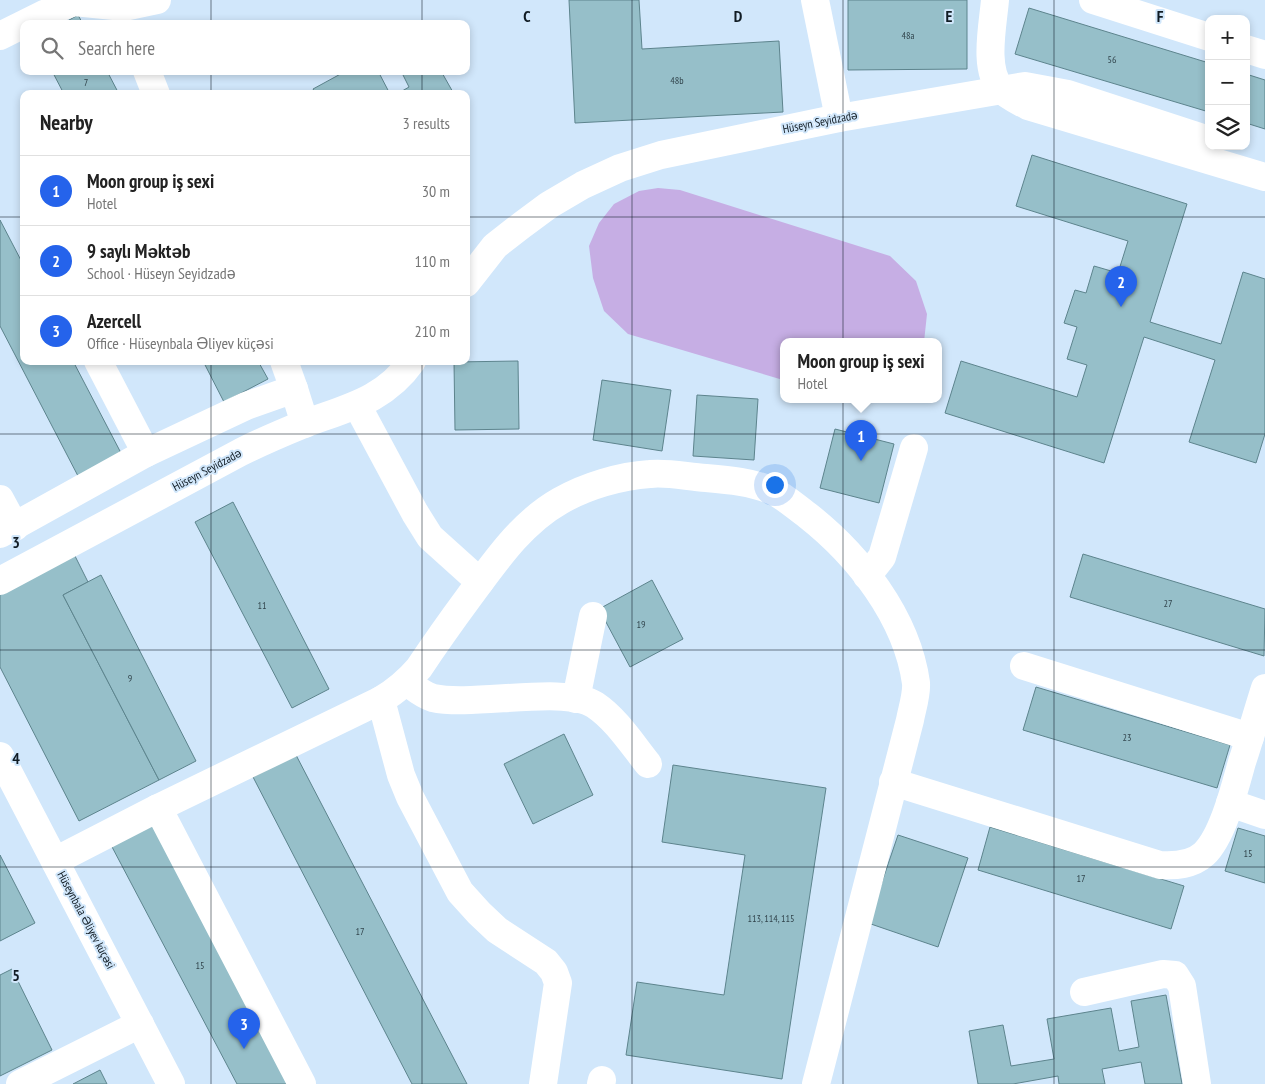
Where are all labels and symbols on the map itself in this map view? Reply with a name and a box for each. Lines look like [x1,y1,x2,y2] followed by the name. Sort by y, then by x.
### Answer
[523,6,531,26] text: C
[734,6,743,26] text: D
[946,6,953,26] text: E
[1157,6,1164,26] text: F
[902,29,915,42] house number: 48a
[1108,53,1117,66] house number: 56
[670,74,684,87] house number: 48b
[84,76,88,89] house number: 7
[781,107,859,136] street label: Hüseyn Seyidzadə
[1105,266,1137,307] pin: 2
[845,420,877,461] pin: 1
[170,445,244,494] street label: Hüseyn Seyidzadə
[762,472,788,498] your location
[12,532,20,552] text: 3
[1164,597,1173,610] house number: 27
[258,599,267,612] house number: 11
[637,618,646,631] house number: 19
[128,672,132,685] house number: 9
[1123,731,1132,744] house number: 23
[12,748,20,768] text: 4
[1244,847,1253,860] house number: 15
[54,868,119,971] street label: Hüseynbala Əliyev küçəsi
[1077,872,1086,885] house number: 17
[747,912,795,925] house number: 113, 114, 115
[356,925,365,938] house number: 17
[196,959,205,972] house number: 15
[12,965,20,985] text: 5
[228,1008,260,1049] pin: 3

